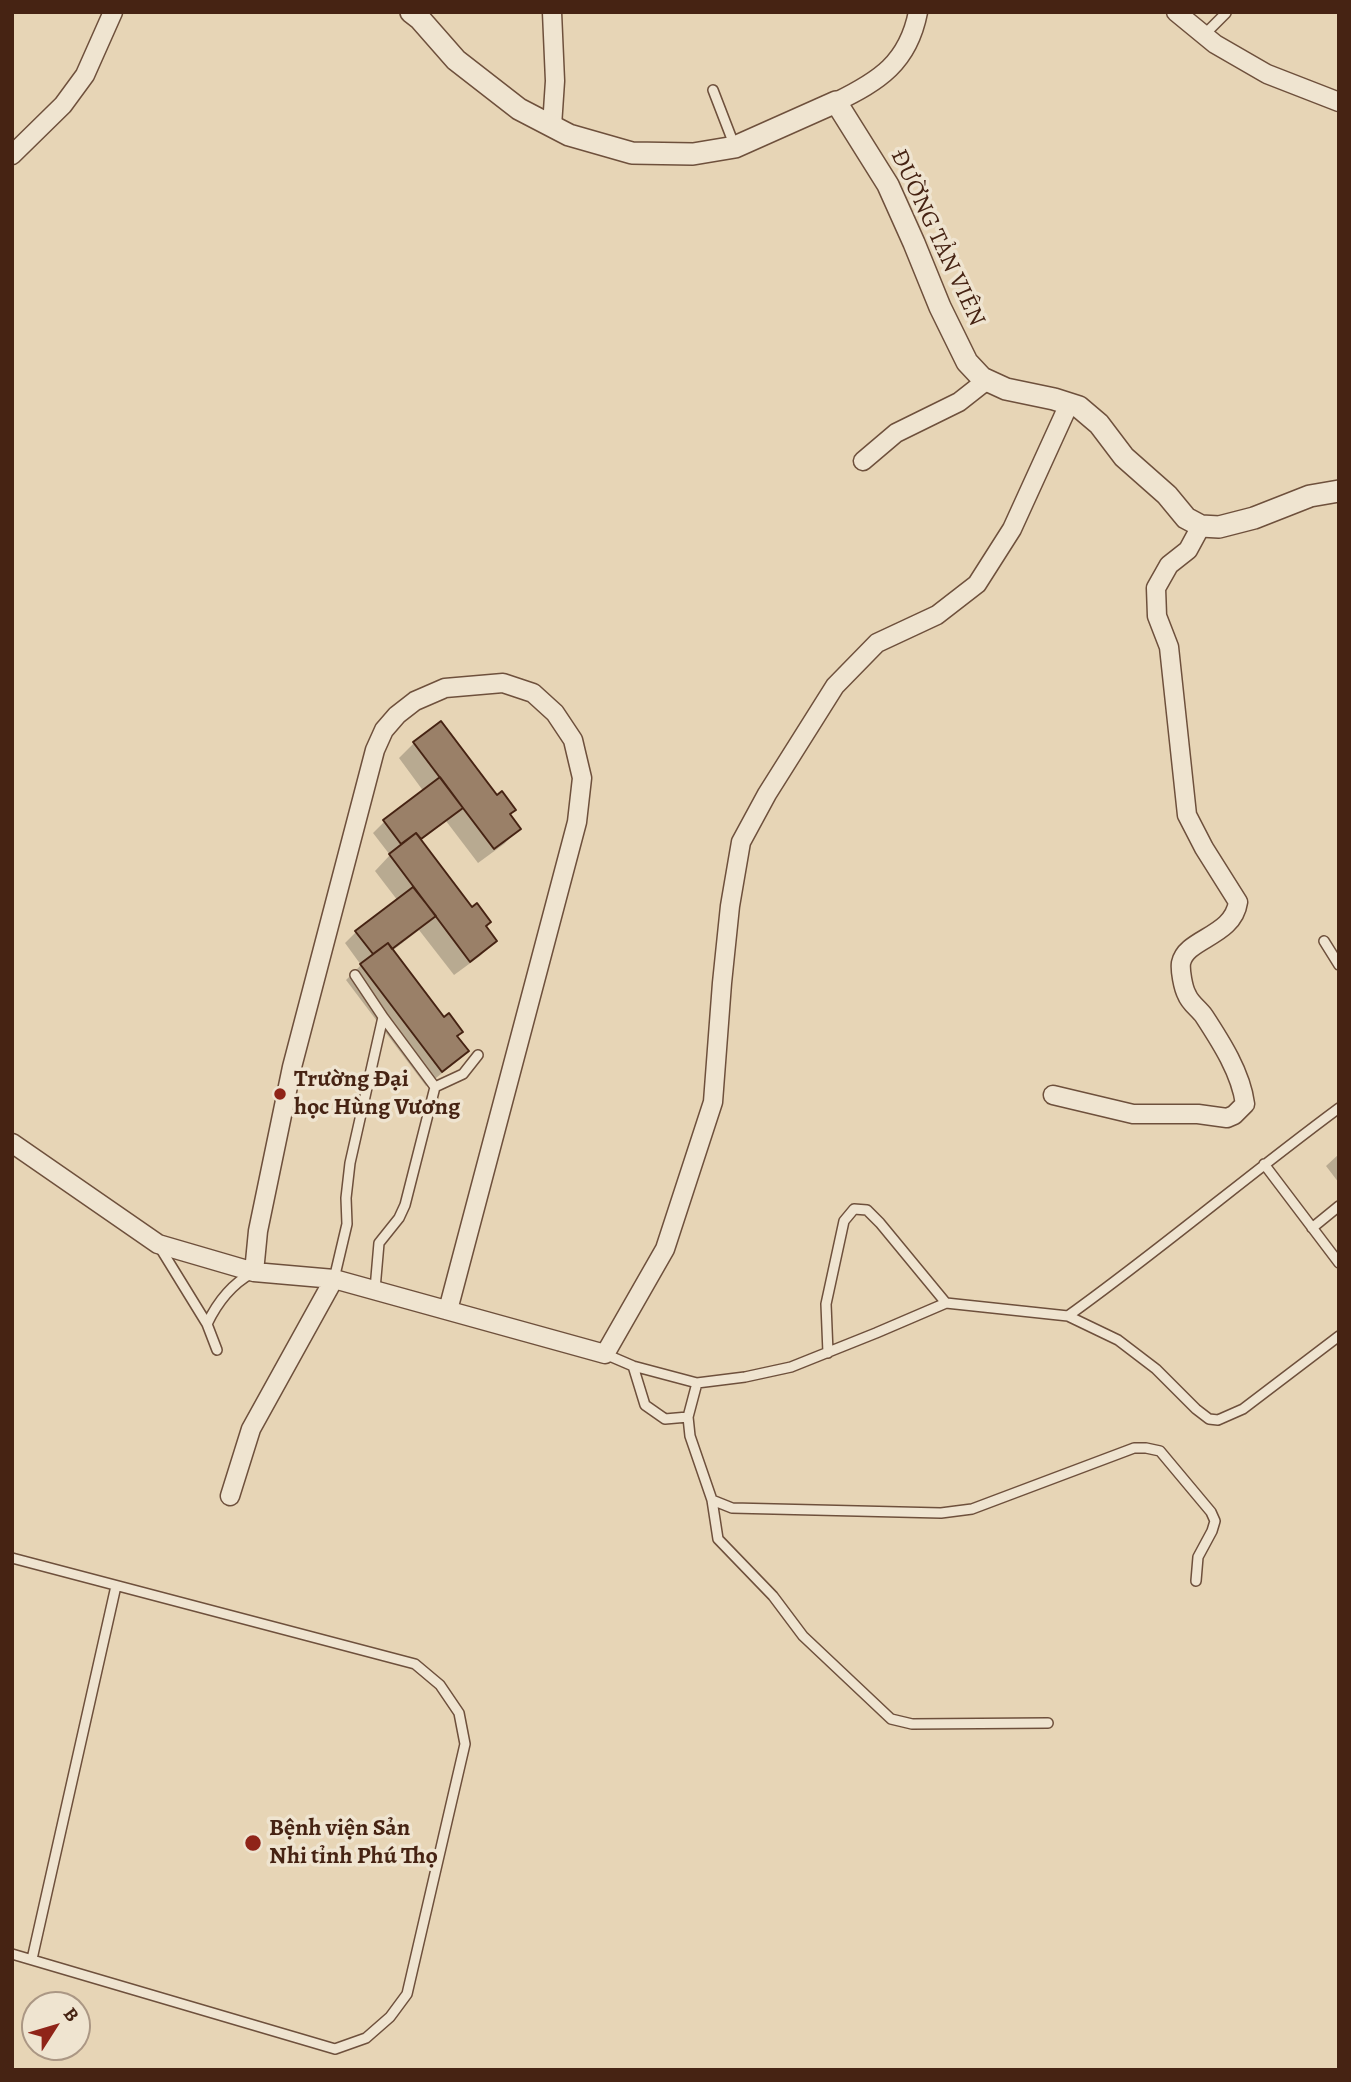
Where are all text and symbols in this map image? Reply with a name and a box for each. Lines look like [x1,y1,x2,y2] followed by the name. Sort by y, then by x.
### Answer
[883,145,991,331] street label: ĐƯỜNG TẢN VIÊN
[294,1066,460,1122] place label: Trường Đại học Hùng Vương
[272,1086,288,1102] marker: Trường Đại học Hùng Vương
[269,1815,438,1871] place label: Bệnh viện Sản Nhi tỉnh Phú Thọ
[243,1833,263,1853] marker: Bệnh viện Sản Nhi tỉnh Phú Thọ
[21,1991,91,2061] north arrow
[57,2002,85,2027] text: B

